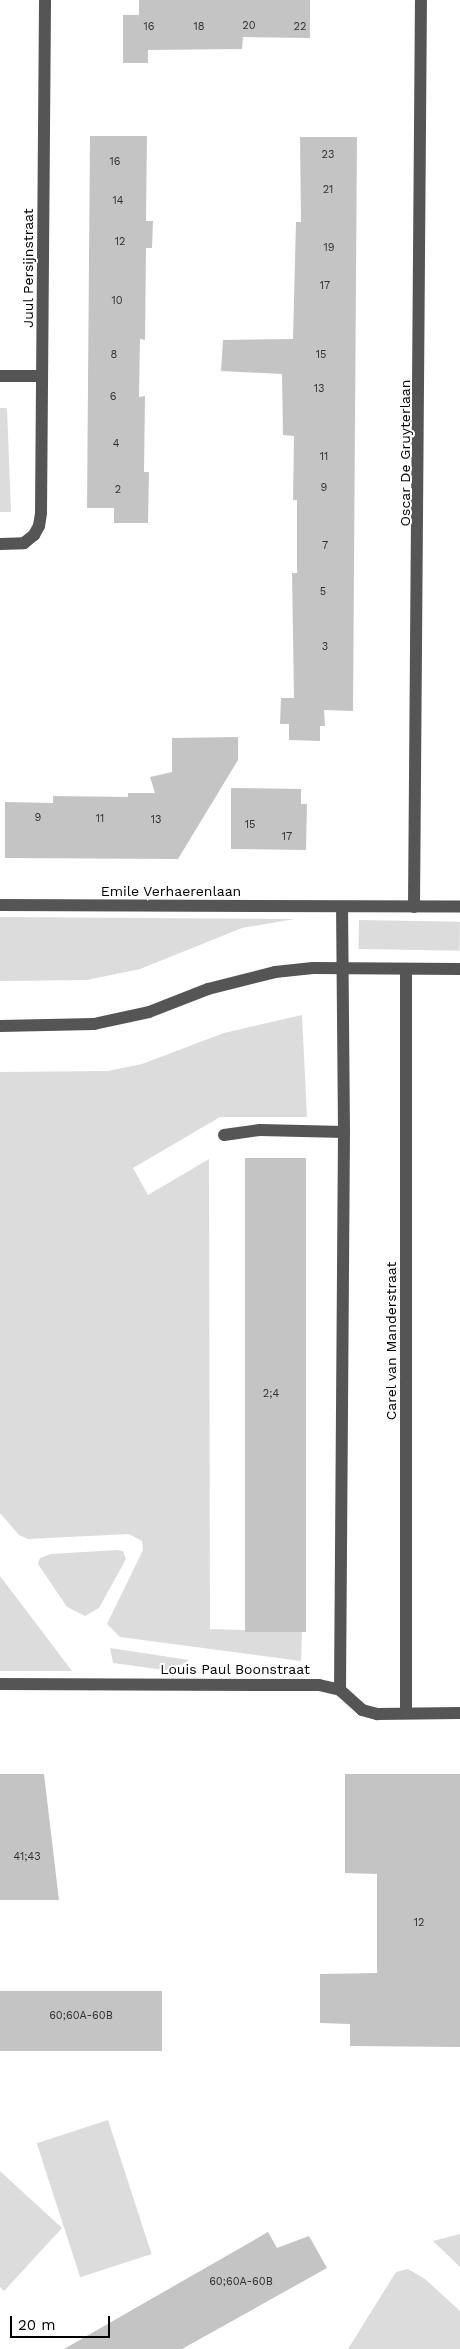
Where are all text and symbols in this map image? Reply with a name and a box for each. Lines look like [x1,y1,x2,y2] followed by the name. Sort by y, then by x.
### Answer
[242,19,256,33] house number: 20
[144,20,154,34] house number: 16
[193,20,205,34] house number: 18
[294,20,306,34] house number: 22
[322,148,334,162] house number: 23
[110,155,120,169] house number: 16
[323,183,333,197] house number: 21
[112,194,124,208] house number: 14
[20,208,36,328] street label: Juul Persijnstraat
[115,235,125,249] house number: 12
[323,241,335,255] house number: 19
[320,279,330,293] house number: 17
[111,294,123,308] house number: 10
[111,348,117,362] house number: 8
[316,348,326,362] house number: 15
[397,379,413,527] street label: Oscar De Gruyterlaan
[314,382,324,396] house number: 13
[110,390,116,404] house number: 6
[113,437,119,451] house number: 4
[320,450,328,464] house number: 11
[321,481,327,495] house number: 9
[115,483,121,497] house number: 2
[322,539,328,553] house number: 7
[320,585,326,599] house number: 5
[322,640,328,654] house number: 3
[35,811,41,825] house number: 9
[96,812,104,826] house number: 11
[151,813,161,827] house number: 13
[245,818,255,832] house number: 15
[282,830,292,844] house number: 17
[100,883,242,899] street label: Emile Verhaerenlaan
[383,1261,399,1421] street label: Carel van Manderstraat
[263,1387,279,1401] house number: 2;4
[160,1661,310,1677] street label: Louis Paul Boonstraat
[13,1850,41,1864] house number: 41;43
[414,1916,424,1930] house number: 12
[49,2009,113,2023] house number: 60;60A-60B
[209,2275,273,2289] house number: 60;60A-60B
[12,2306,112,2338] scale bar
[18,2316,56,2334] text: 20 m

